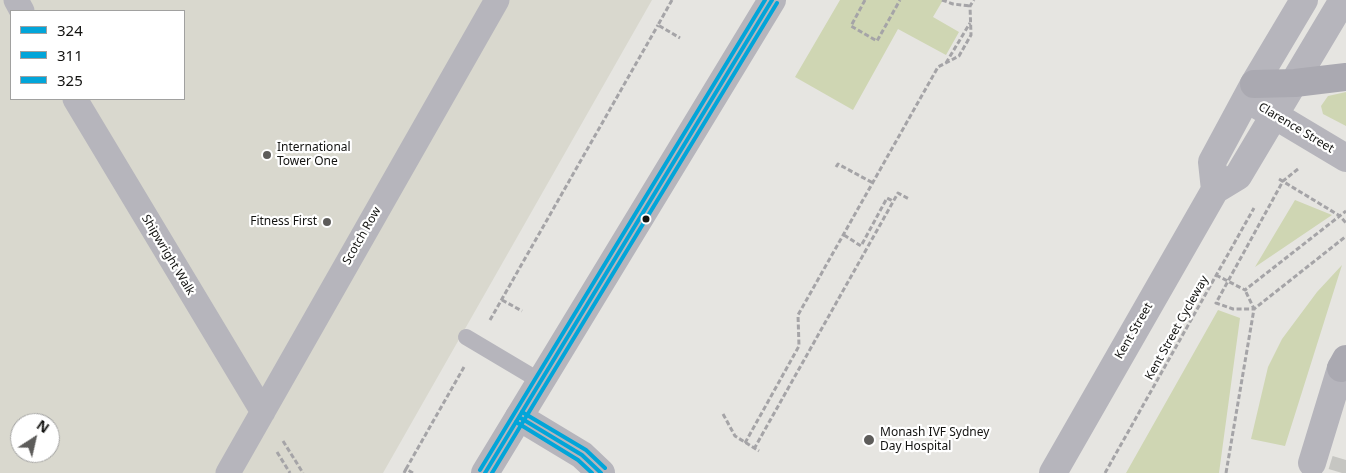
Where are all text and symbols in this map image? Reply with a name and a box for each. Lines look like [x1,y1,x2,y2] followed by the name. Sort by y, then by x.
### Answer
[10,10,185,100] legend
[57,20,83,40] text: 324
[57,45,83,65] text: 311
[57,70,83,90] text: 325
[1256,100,1336,156] street label: Clarence Street
[277,141,351,169] place label: International Tower One
[261,149,273,161] marker: International Tower One
[340,205,384,267] street label: Scotch Row
[138,212,198,298] street label: Shipwright Walk
[641,214,651,224] unlabelled marker
[250,215,317,229] place label: Fitness First
[321,216,333,228] marker: Fitness First
[1142,273,1212,383] street label: Kent Street Cycleway
[1112,300,1156,362] street label: Kent Street
[10,413,60,463] north arrow
[33,415,53,437] text: N
[880,426,989,454] place label: Monash IVF Sydney Day Hospital
[862,433,876,447] marker: Monash IVF Sydney Day Hospital

